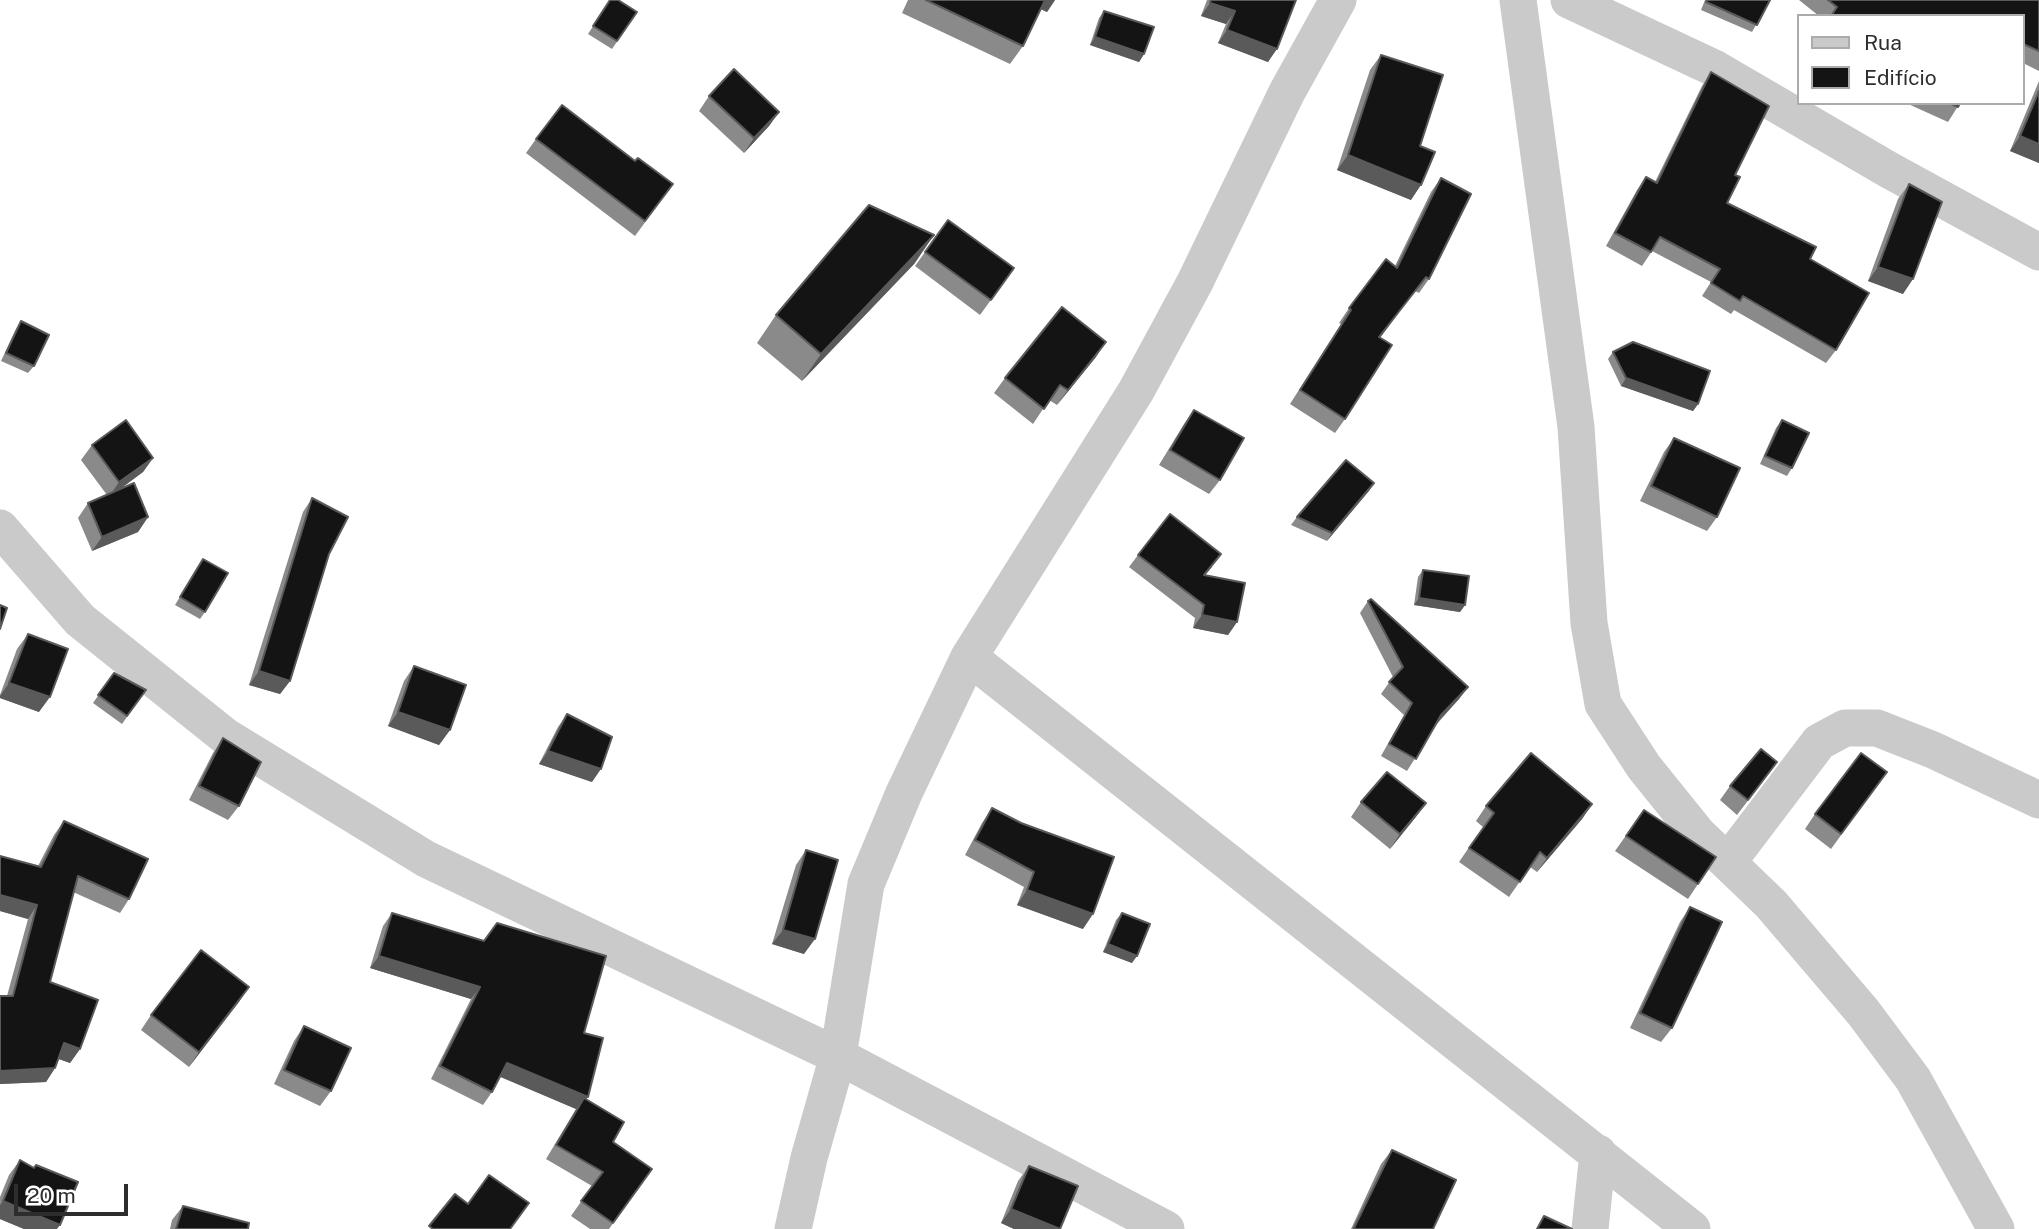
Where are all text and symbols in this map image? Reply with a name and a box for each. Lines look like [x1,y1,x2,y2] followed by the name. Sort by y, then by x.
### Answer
[1798,14,2025,105] legend
[1864,30,1902,55] text: Rua
[1864,65,1937,90] text: Edifício
[18,1170,131,1214] scale bar
[27,1183,76,1208] text: 20 m

